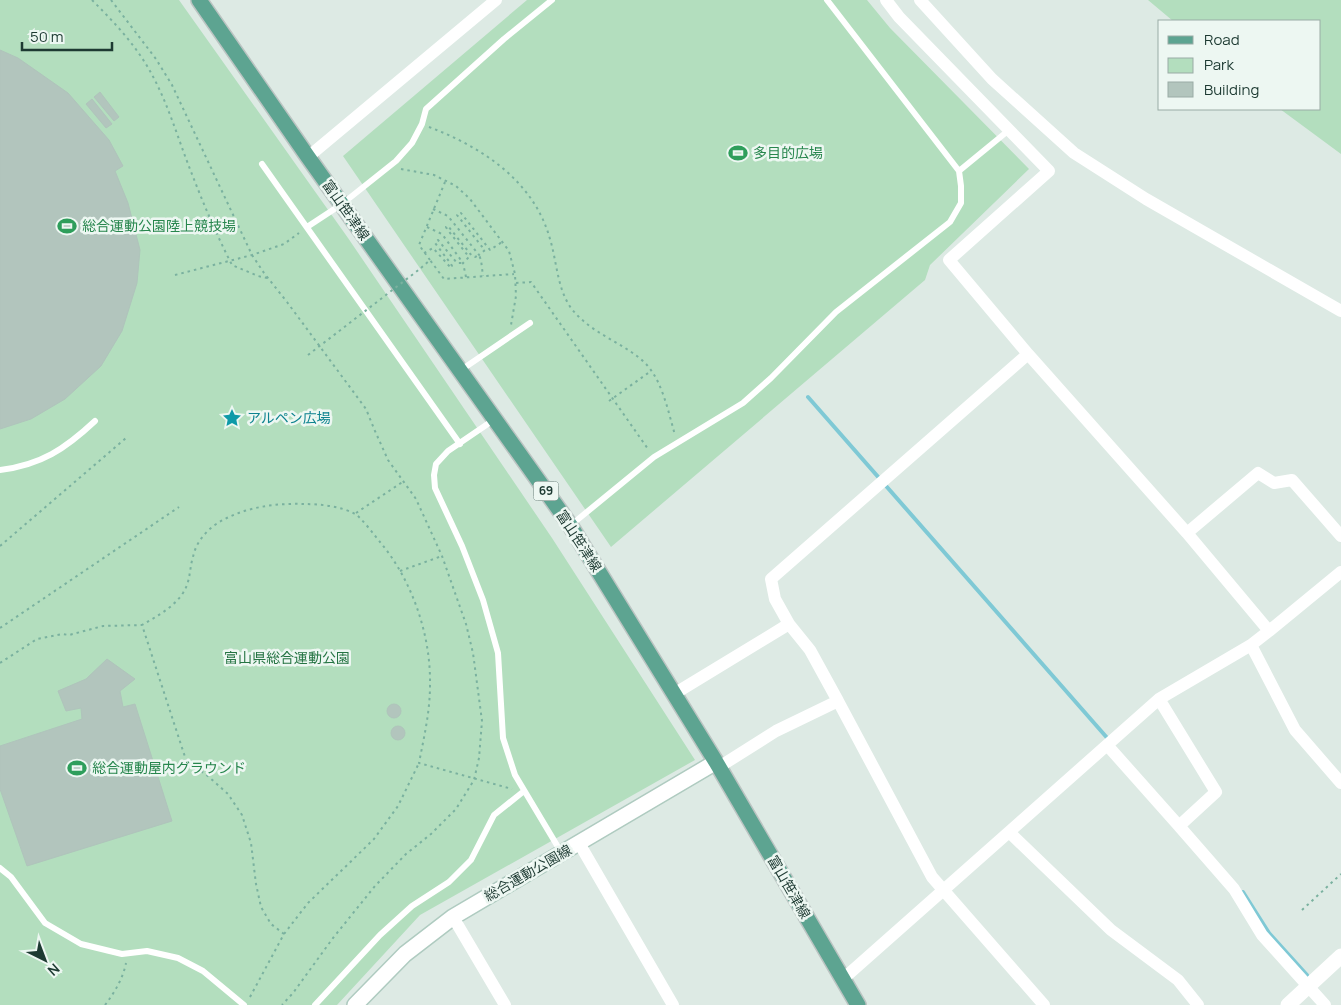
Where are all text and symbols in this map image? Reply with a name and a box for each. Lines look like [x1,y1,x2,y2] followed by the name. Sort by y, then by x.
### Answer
[22,20,112,52] scale bar
[1158,20,1321,110] legend
[30,26,64,47] text: 50 m
[1204,29,1240,50] text: Road
[1204,54,1234,75] text: Park
[1204,79,1259,100] text: Building
[727,142,749,164] sports icon: 多目的広場
[753,143,823,162] place label: 多目的広場
[319,176,374,244] street label: 富山笹津線
[56,215,78,237] sports icon: 総合運動公園陸上競技場
[82,216,236,235] place label: 総合運動公園陸上競技場
[221,407,243,429] place icon: アルペン広場
[247,408,331,427] place label: アルペン広場
[534,482,558,501] road number: 69
[552,506,606,575] street label: 富山笹津線
[224,648,350,667] park label: 富山県総合運動公園
[66,757,88,779] sports icon: 総合運動屋内グラウンド
[92,758,246,777] place label: 総合運動屋内グラウンド
[481,840,575,905] street label: 総合運動公園線
[764,852,815,922] street label: 富山笹津線
[20,935,70,985] north arrow
[44,960,64,980] text: N

